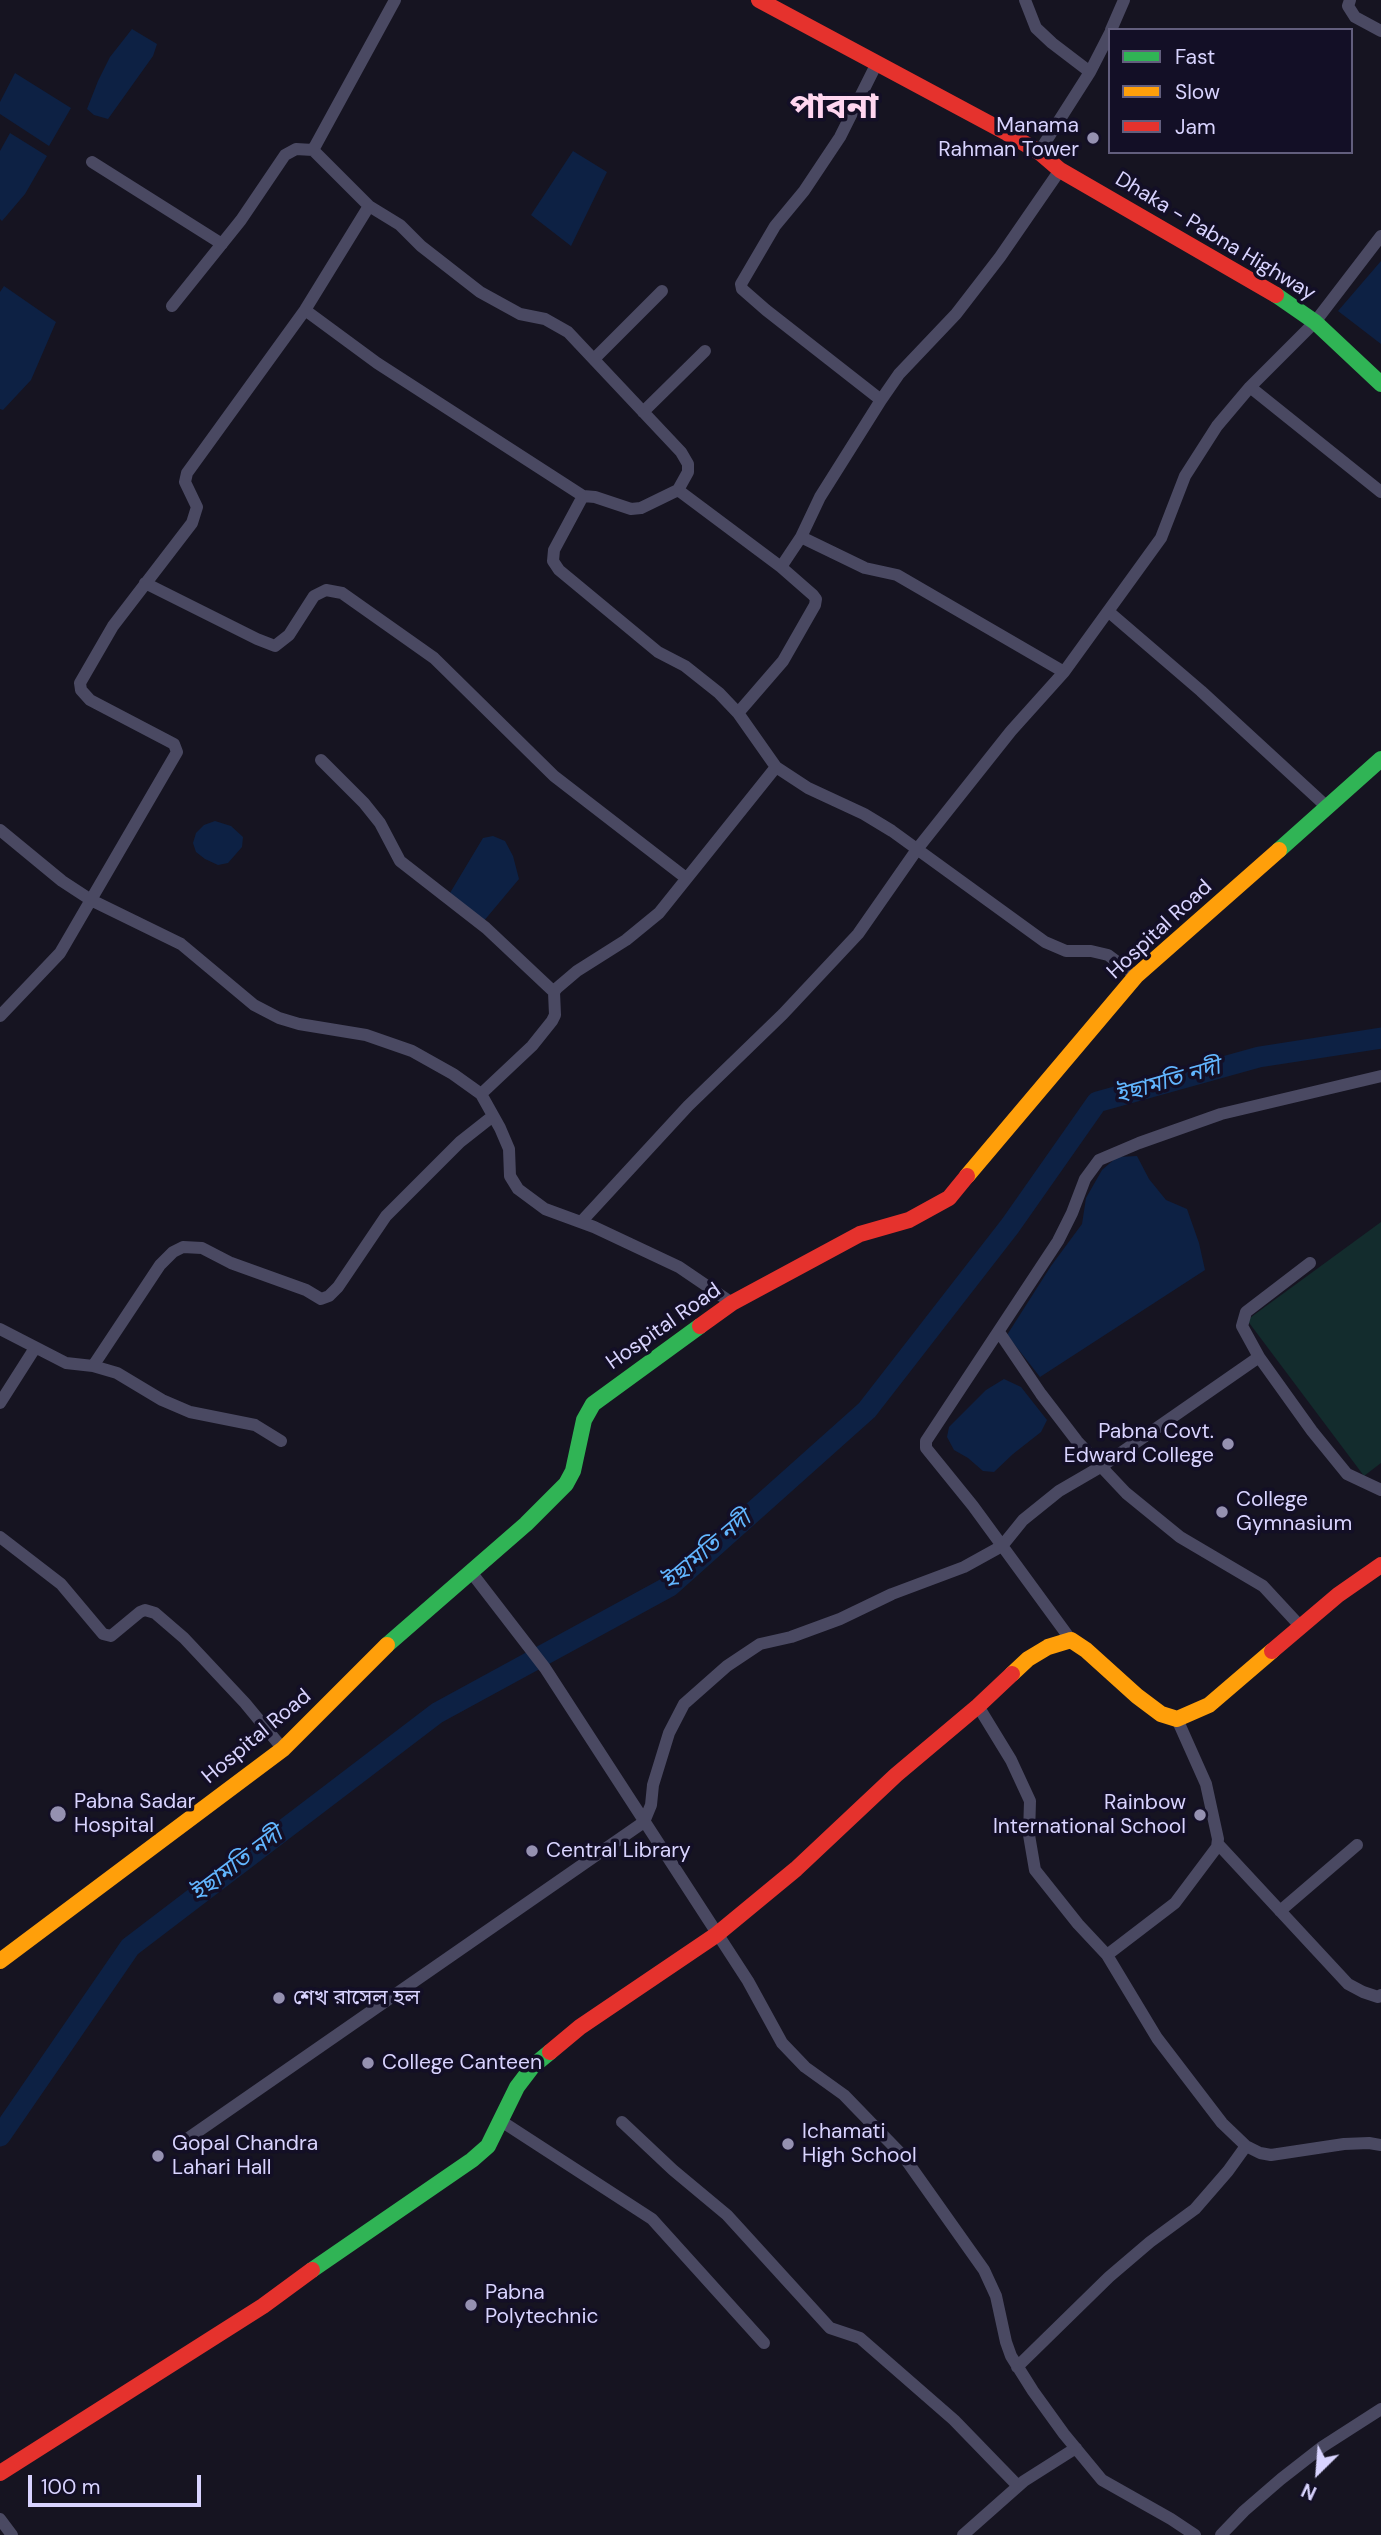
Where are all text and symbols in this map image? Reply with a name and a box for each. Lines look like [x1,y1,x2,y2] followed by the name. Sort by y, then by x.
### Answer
[1108,28,1353,154] legend
[1175,43,1215,71] text: Fast
[1175,78,1220,106] text: Slow
[790,88,878,130] district label: পাবনা
[938,113,1079,163] place label: Manama Rahman Tower
[1175,113,1216,141] text: Jam
[1085,130,1101,146] marker: Manama Rahman Tower
[1110,167,1320,307] street label: Dhaka - Pabna Highway
[1102,875,1218,985] street label: Hospital Road
[1112,1054,1224,1110] water label: ইছামতি নদী
[602,1278,726,1376] street label: Hospital Road
[1064,1419,1214,1469] place label: Pabna Covt. Edward College
[1220,1436,1236,1452] marker: Pabna Covt. Edward College
[1236,1487,1352,1537] place label: College Gymnasium
[1214,1504,1230,1520] marker: College Gymnasium
[657,1506,757,1596] water label: ইছামতি নদী
[197,1684,317,1790] street label: Hospital Road
[74,1789,195,1839] place label: Pabna Sadar Hospital
[993,1790,1186,1840] place label: Rainbow International School
[48,1804,68,1824] marker: Pabna Sadar Hospital
[1192,1807,1208,1823] marker: Rainbow International School
[186,1821,288,1909] water label: ইছামতি নদী
[546,1838,691,1864] place label: Central Library
[524,1843,540,1859] marker: Central Library
[293,1985,420,2011] place label: শেখ রাসেল হল
[271,1990,287,2006] marker: শেখ রাসেল হল
[382,2050,542,2076] place label: College Canteen
[360,2055,376,2071] marker: College Canteen
[802,2119,917,2169] place label: Ichamati High School
[172,2131,318,2181] place label: Gopal Chandra Lahari Hall
[780,2136,796,2152] marker: Ichamati High School
[150,2148,166,2164] marker: Gopal Chandra Lahari Hall
[485,2280,598,2330] place label: Pabna Polytechnic
[463,2297,479,2313] marker: Pabna Polytechnic
[1283,2437,1353,2507] north arrow
[32,2462,205,2506] scale bar
[41,2473,101,2501] text: 100 m
[1297,2477,1320,2506] text: N

